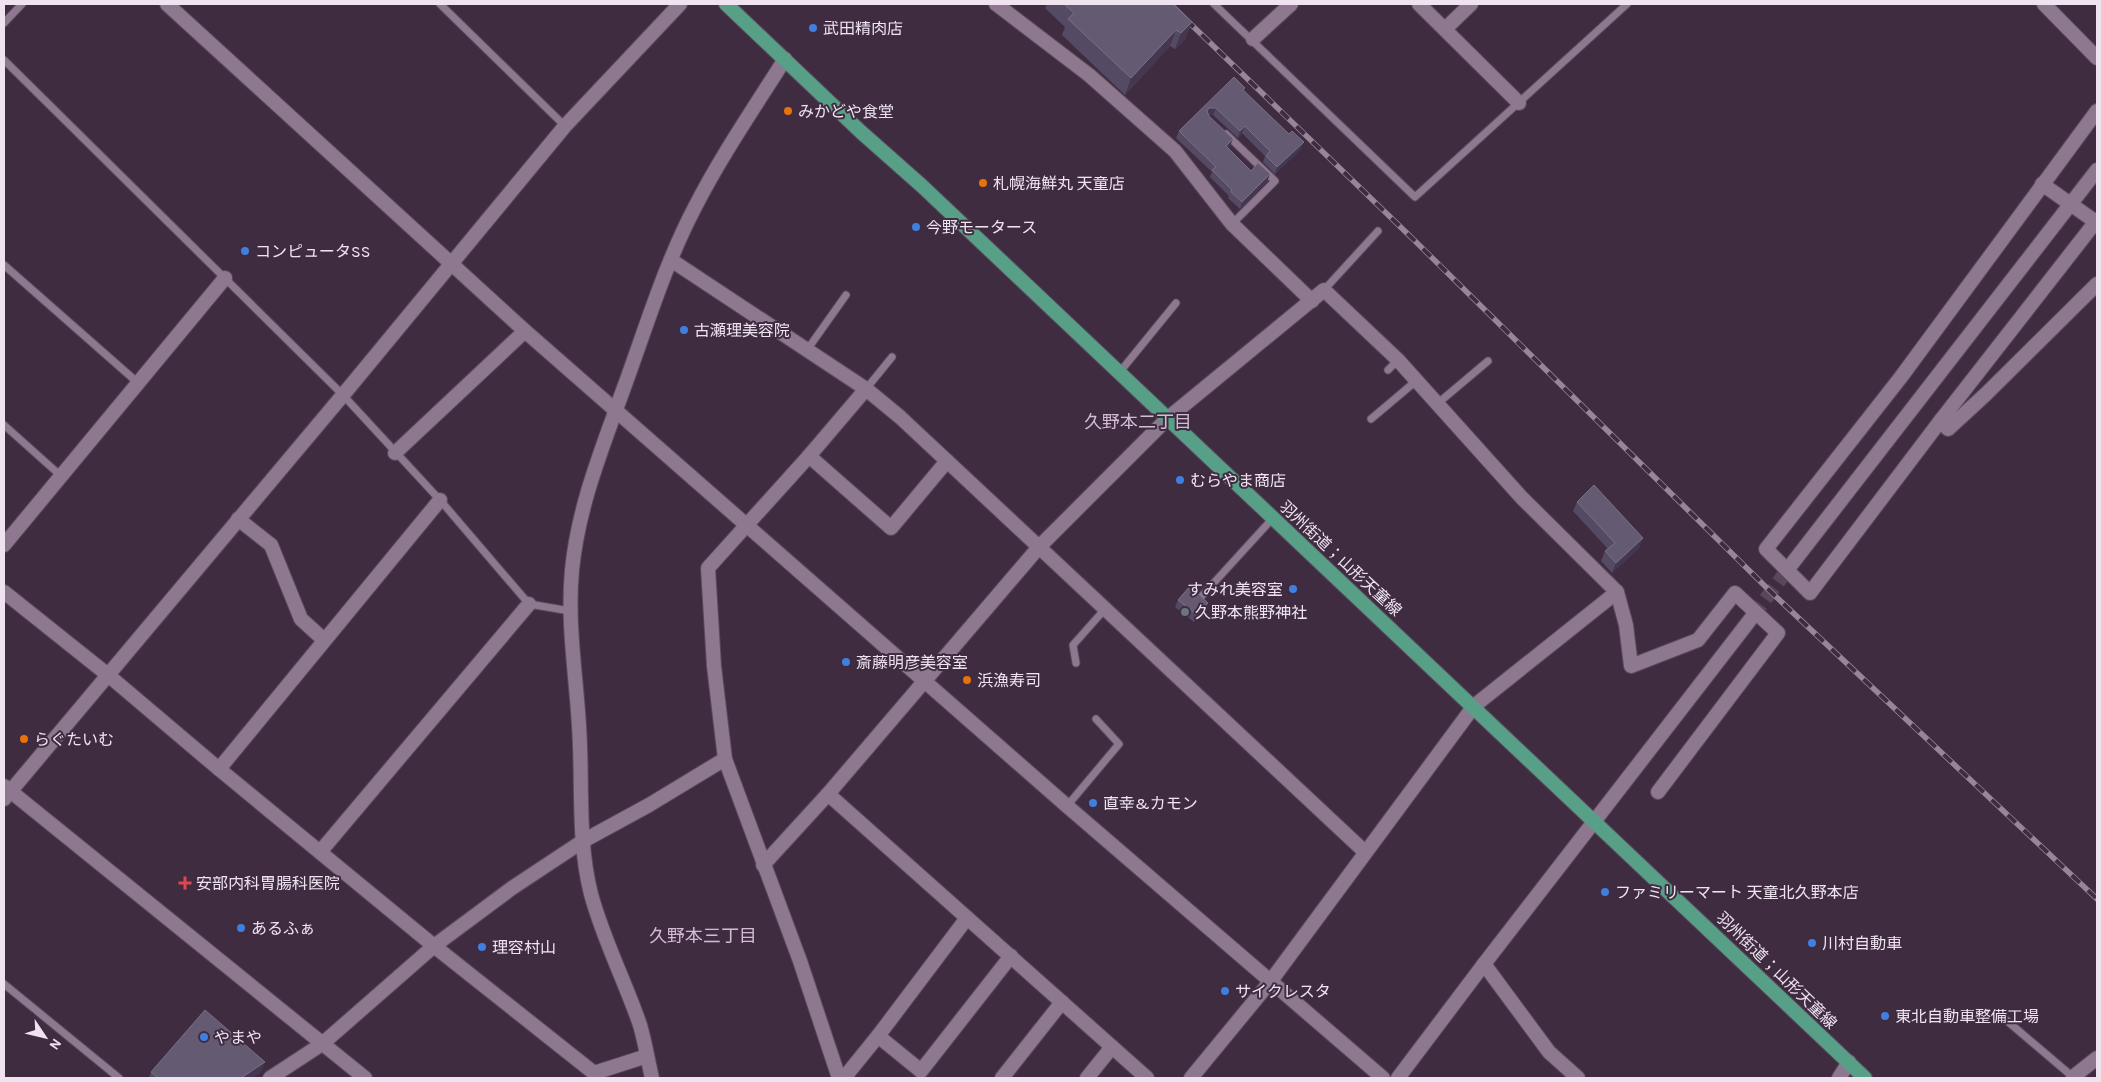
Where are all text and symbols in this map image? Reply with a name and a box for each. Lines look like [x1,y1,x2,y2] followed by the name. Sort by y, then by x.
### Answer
[823,19,903,38] place label: 武田精肉店
[807,22,819,34] marker: 武田精肉店
[798,102,894,121] place label: みかどや食堂
[782,105,794,117] marker: みかどや食堂
[993,174,1125,193] place label: 札幌海鮮丸 天童店
[977,177,989,189] marker: 札幌海鮮丸 天童店
[926,218,1037,237] place label: 今野モータース
[910,221,922,233] marker: 今野モータース
[255,242,370,261] place label: コンピュータSS
[239,245,251,257] marker: コンピュータSS
[694,321,790,340] place label: 古瀬理美容院
[678,324,690,336] marker: 古瀬理美容院
[1084,411,1192,433] district label: 久野本二丁目
[1190,471,1286,490] place label: むらやま商店
[1174,474,1186,486] marker: むらやま商店
[1276,497,1406,620] street label: 羽州街道；山形天童線
[1187,580,1283,599] place label: すみれ美容室
[1287,583,1299,595] marker: すみれ美容室
[1195,603,1307,622] place label: 久野本熊野神社
[1179,606,1191,618] marker: 久野本熊野神社
[856,653,968,672] place label: 斎藤明彦美容室
[840,656,852,668] marker: 斎藤明彦美容室
[977,671,1041,690] place label: 浜漁寿司
[961,674,973,686] marker: 浜漁寿司
[34,730,114,749] place label: らぐたいむ
[18,733,30,745] marker: らぐたいむ
[1103,794,1198,813] place label: 直幸&カモン
[1087,797,1099,809] marker: 直幸&カモン
[196,874,340,893] place label: 安部内科胃腸科医院
[178,876,192,890] marker: 安部内科胃腸科医院
[1615,883,1859,902] place label: ファミリーマート 天童北久野本店
[1599,886,1611,898] marker: ファミリーマート 天童北久野本店
[1713,908,1841,1033] street label: 羽州街道；山形天童線
[251,919,315,938] place label: あるふぁ
[235,922,247,934] marker: あるふぁ
[649,925,757,947] district label: 久野本三丁目
[1822,934,1902,953] place label: 川村自動車
[1806,937,1818,949] marker: 川村自動車
[492,938,556,957] place label: 理容村山
[476,941,488,953] marker: 理容村山
[1235,982,1331,1001] place label: サイクレスタ
[1219,985,1231,997] marker: サイクレスタ
[1895,1007,2039,1026] place label: 東北自動車整備工場
[1879,1010,1891,1022] marker: 東北自動車整備工場
[20,1012,70,1062] north arrow
[214,1028,262,1047] place label: やまや
[198,1031,210,1043] marker: やまや
[45,1035,65,1053] text: N

